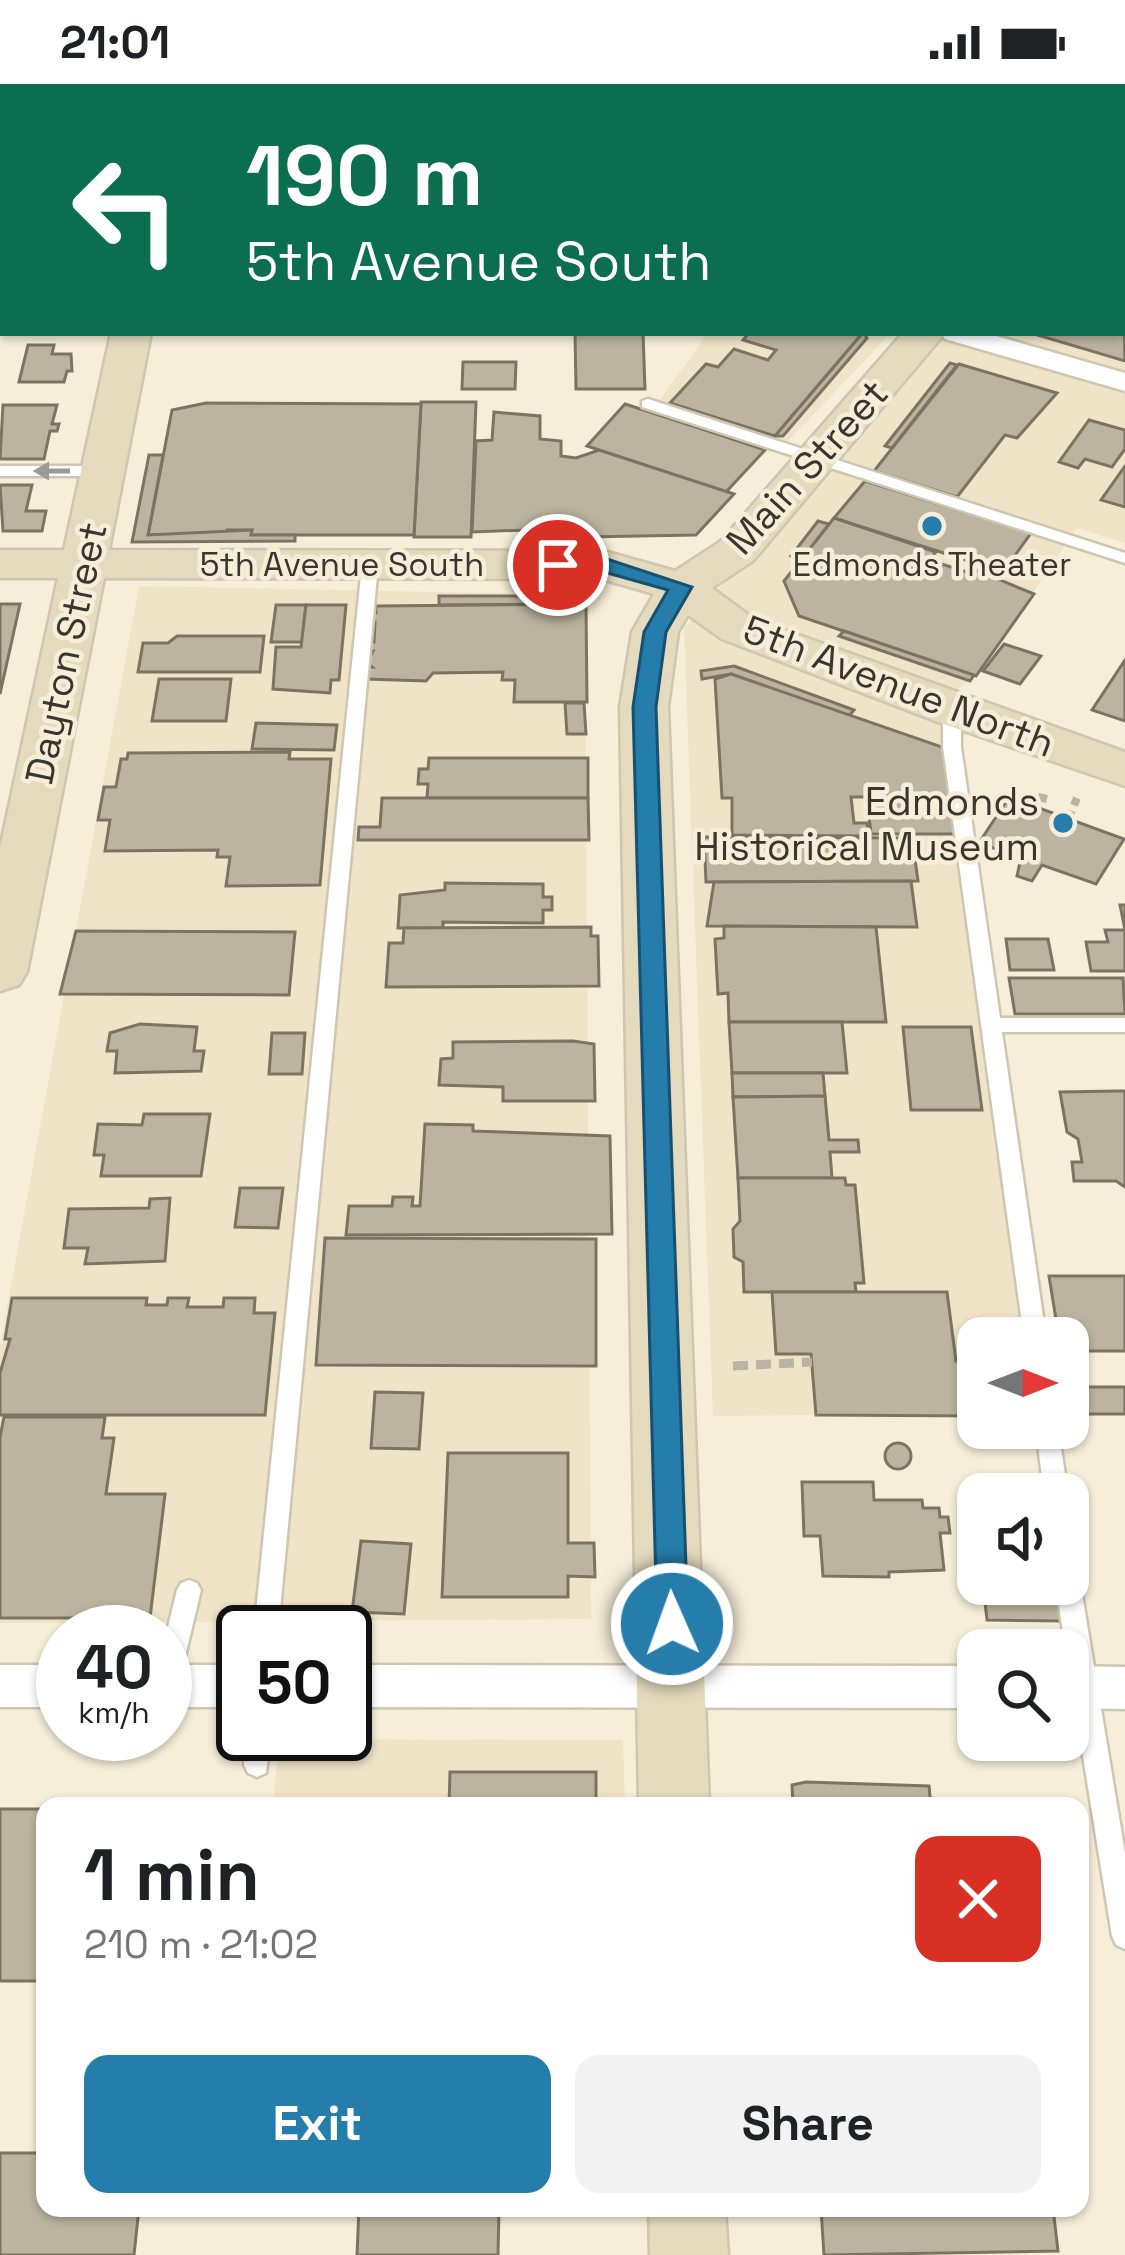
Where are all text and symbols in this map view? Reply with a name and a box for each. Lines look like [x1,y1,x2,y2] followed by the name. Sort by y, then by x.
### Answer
[60,14,170,71] text: 21:01
[246,122,483,230] text: 190 m
[48,132,204,288] icon: left
[246,227,711,296] text: 5th Avenue South
[716,369,898,565] street label: Main Street
[32,461,70,481] one-way arrow
[919,513,945,539] marker: Edmonds Theater
[507,514,609,616] pin
[14,518,118,788] street label: Dayton Street
[525,532,591,598] icon: arrive
[200,544,484,586] street label: 5th Avenue South
[793,544,1071,586] place label: Edmonds Theater
[737,604,1061,768] street label: 5th Avenue North
[694,777,1039,871] place label: Edmonds Historical Museum
[1050,810,1076,836] marker: Edmonds Historical Museum
[957,1317,1089,1449] north arrow
[957,1317,1089,1761] map controls
[957,1473,1089,1605] button: sound
[609,1561,735,1687] position arrow
[216,1605,372,1761] speed limit sign: 50
[75,1629,153,1706] text: 40
[957,1629,1089,1761] button: search
[78,1693,150,1732] text: km/h
[84,1829,260,1921] text: 1 min
[915,1836,1041,1962] button: close
[84,1920,318,1969] text: 210 m · 21:02
[84,2055,551,2193] button: Exit
[575,2055,1041,2193] button: Share

